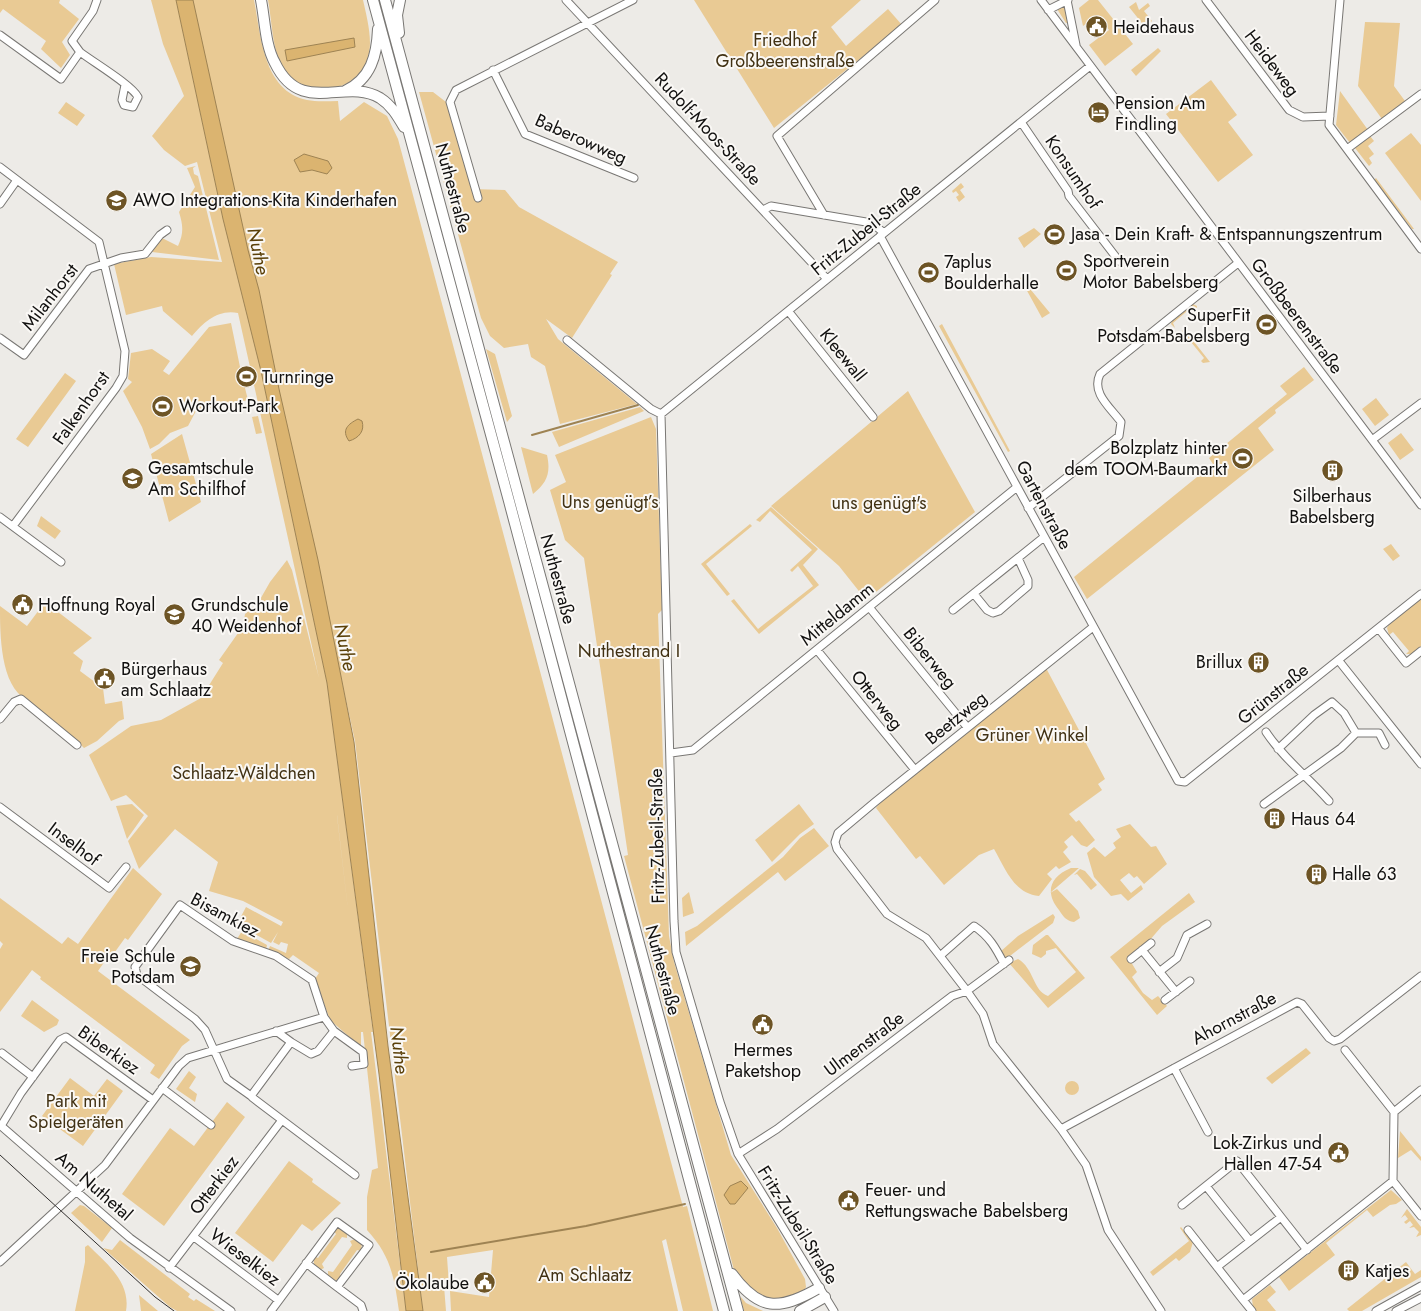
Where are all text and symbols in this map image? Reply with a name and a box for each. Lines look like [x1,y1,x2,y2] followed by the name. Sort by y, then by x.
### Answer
[1113,14,1194,40] place label: Heidehaus
[1085,15,1109,39] public building icon: Heidehaus
[1238,24,1306,102] street label: Heideweg
[715,27,855,74] park label: Friedhof Großbeerenstraße
[649,67,767,191] street label: Rudolf-Moos-Straße
[1115,90,1206,137] place label: Pension Am Findling
[1087,101,1111,125] hotel icon: Pension Am Findling
[531,107,631,171] street label: Baberowweg
[1039,130,1108,215] street label: Konsumhof
[428,140,478,236] street label: Nuthestraße
[805,176,927,282] street label: Fritz-Zubeil-Straße
[133,187,397,213] place label: AWO Integrations-Kita Kinderhafen
[105,188,129,212] school or university icon: AWO Integrations-Kita Kinderhafen
[1069,221,1383,247] place label: Jasa - Dein Kraft- & Entspannungszentrum
[1043,222,1067,246] sports icon: Jasa - Dein Kraft- & Entspannungszentrum
[240,225,277,278] water label: Nuthe
[1083,248,1218,295] place label: Sportverein Motor Babelsberg
[944,249,1039,296] place label: 7aplus Boulderhalle
[1245,253,1349,379] street label: Großbeerenstraße
[16,258,85,336] street label: Milanhorst
[1055,259,1079,283] sports icon: Sportverein Motor Babelsberg
[916,260,940,284] sports icon: 7aplus Boulderhalle
[1097,302,1251,349] place label: SuperFit Potsdam-Babelsberg
[1254,313,1278,337] sports icon: SuperFit Potsdam-Babelsberg
[813,323,873,387] street label: Kleewall
[262,364,334,390] place label: Turnringe
[46,365,116,450] street label: Falkenhorst
[234,365,258,389] sports icon: Turnringe
[179,393,279,419] place label: Workout-Park
[151,394,175,418] sports icon: Workout-Park
[1064,435,1228,482] place label: Bolzplatz hinter dem TOOM-Baumarkt
[1231,446,1255,470] sports icon: Bolzplatz hinter dem TOOM-Baumarkt
[148,455,254,502] place label: Gesamtschule Am Schilfhof
[1010,456,1078,554] street label: Gartenstraße
[1320,459,1344,483] building icon: Silberhaus Babelsberg
[120,466,144,490] school or university icon: Gesamtschule Am Schilfhof
[1289,483,1375,530] place label: Silberhaus Babelsberg
[562,489,658,515] park label: Uns genügt’s
[831,490,927,516] park label: uns genügt's
[533,531,583,627] street label: Nuthestraße
[795,576,879,652] street label: Mitteldamm
[38,592,155,618] place label: Hoffnung Royal
[191,592,302,639] place label: Grundschule 40 Weidenhof
[10,593,34,617] public building icon: Hoffnung Royal
[163,603,187,627] school or university icon: Grundschule 40 Weidenhof
[327,621,364,674] water label: Nuthe
[897,622,963,694] street label: Biberweg
[578,638,680,664] park label: Nuthestrand I
[1196,649,1242,675] place label: Brillux
[1246,650,1270,674] building icon: Brillux
[121,656,212,703] place label: Bürgerhaus am Schlaatz
[1232,657,1314,731] street label: Grünstraße
[845,664,909,736] street label: Otterweg
[93,667,117,691] public building icon: Bürgerhaus am Schlaatz
[919,685,993,751] street label: Beetzweg
[976,722,1088,748] park label: Grüner Winkel
[172,760,316,786] park label: Schlaatz-Wäldchen
[643,768,671,904] street label: Fritz-Zubeil-Straße
[1291,806,1356,832] place label: Haus 64
[1263,807,1287,831] building icon: Haus 64
[43,816,106,873] street label: Inselhof
[1332,861,1397,887] place label: Halle 63
[1304,862,1328,886] building icon: Halle 63
[186,886,265,944] street label: Bisamkiez
[638,922,688,1018] street label: Nuthestraße
[81,943,175,990] place label: Freie Schule Potsdam
[179,954,203,978] school or university icon: Freie Schule Potsdam
[1187,985,1281,1051] street label: Ahornstraße
[819,1005,909,1083] street label: Ulmenstraße
[751,1013,775,1037] public building icon: Hermes Paketshop
[73,1019,146,1081] street label: Biberkiez
[383,1025,416,1076] water label: Nuthe
[725,1037,801,1084] place label: Hermes Paketshop
[28,1088,124,1135] park label: Park mit Spielgeräten
[1213,1130,1322,1177] place label: Lok-Zirkus und Hallen 47-54
[1326,1141,1350,1165] public building icon: Lok-Zirkus und Hallen 47-54
[50,1145,138,1227] street label: Am Nuthetal
[183,1149,245,1220] street label: Otterkiez
[751,1161,845,1289] street label: Fritz-Zubeil-Straße
[865,1177,1068,1224] place label: Feuer- und Rettungswache Babelsberg
[837,1188,861,1212] public building icon: Feuer- und Rettungswache Babelsberg
[204,1222,286,1293] street label: Wieselkiez
[1365,1258,1409,1284] place label: Katjes
[1337,1259,1361,1283] building icon: Katjes
[538,1262,632,1288] park label: Am Schlaatz
[396,1270,469,1296] place label: Ökolaube
[473,1271,497,1295] public building icon: Ökolaube

